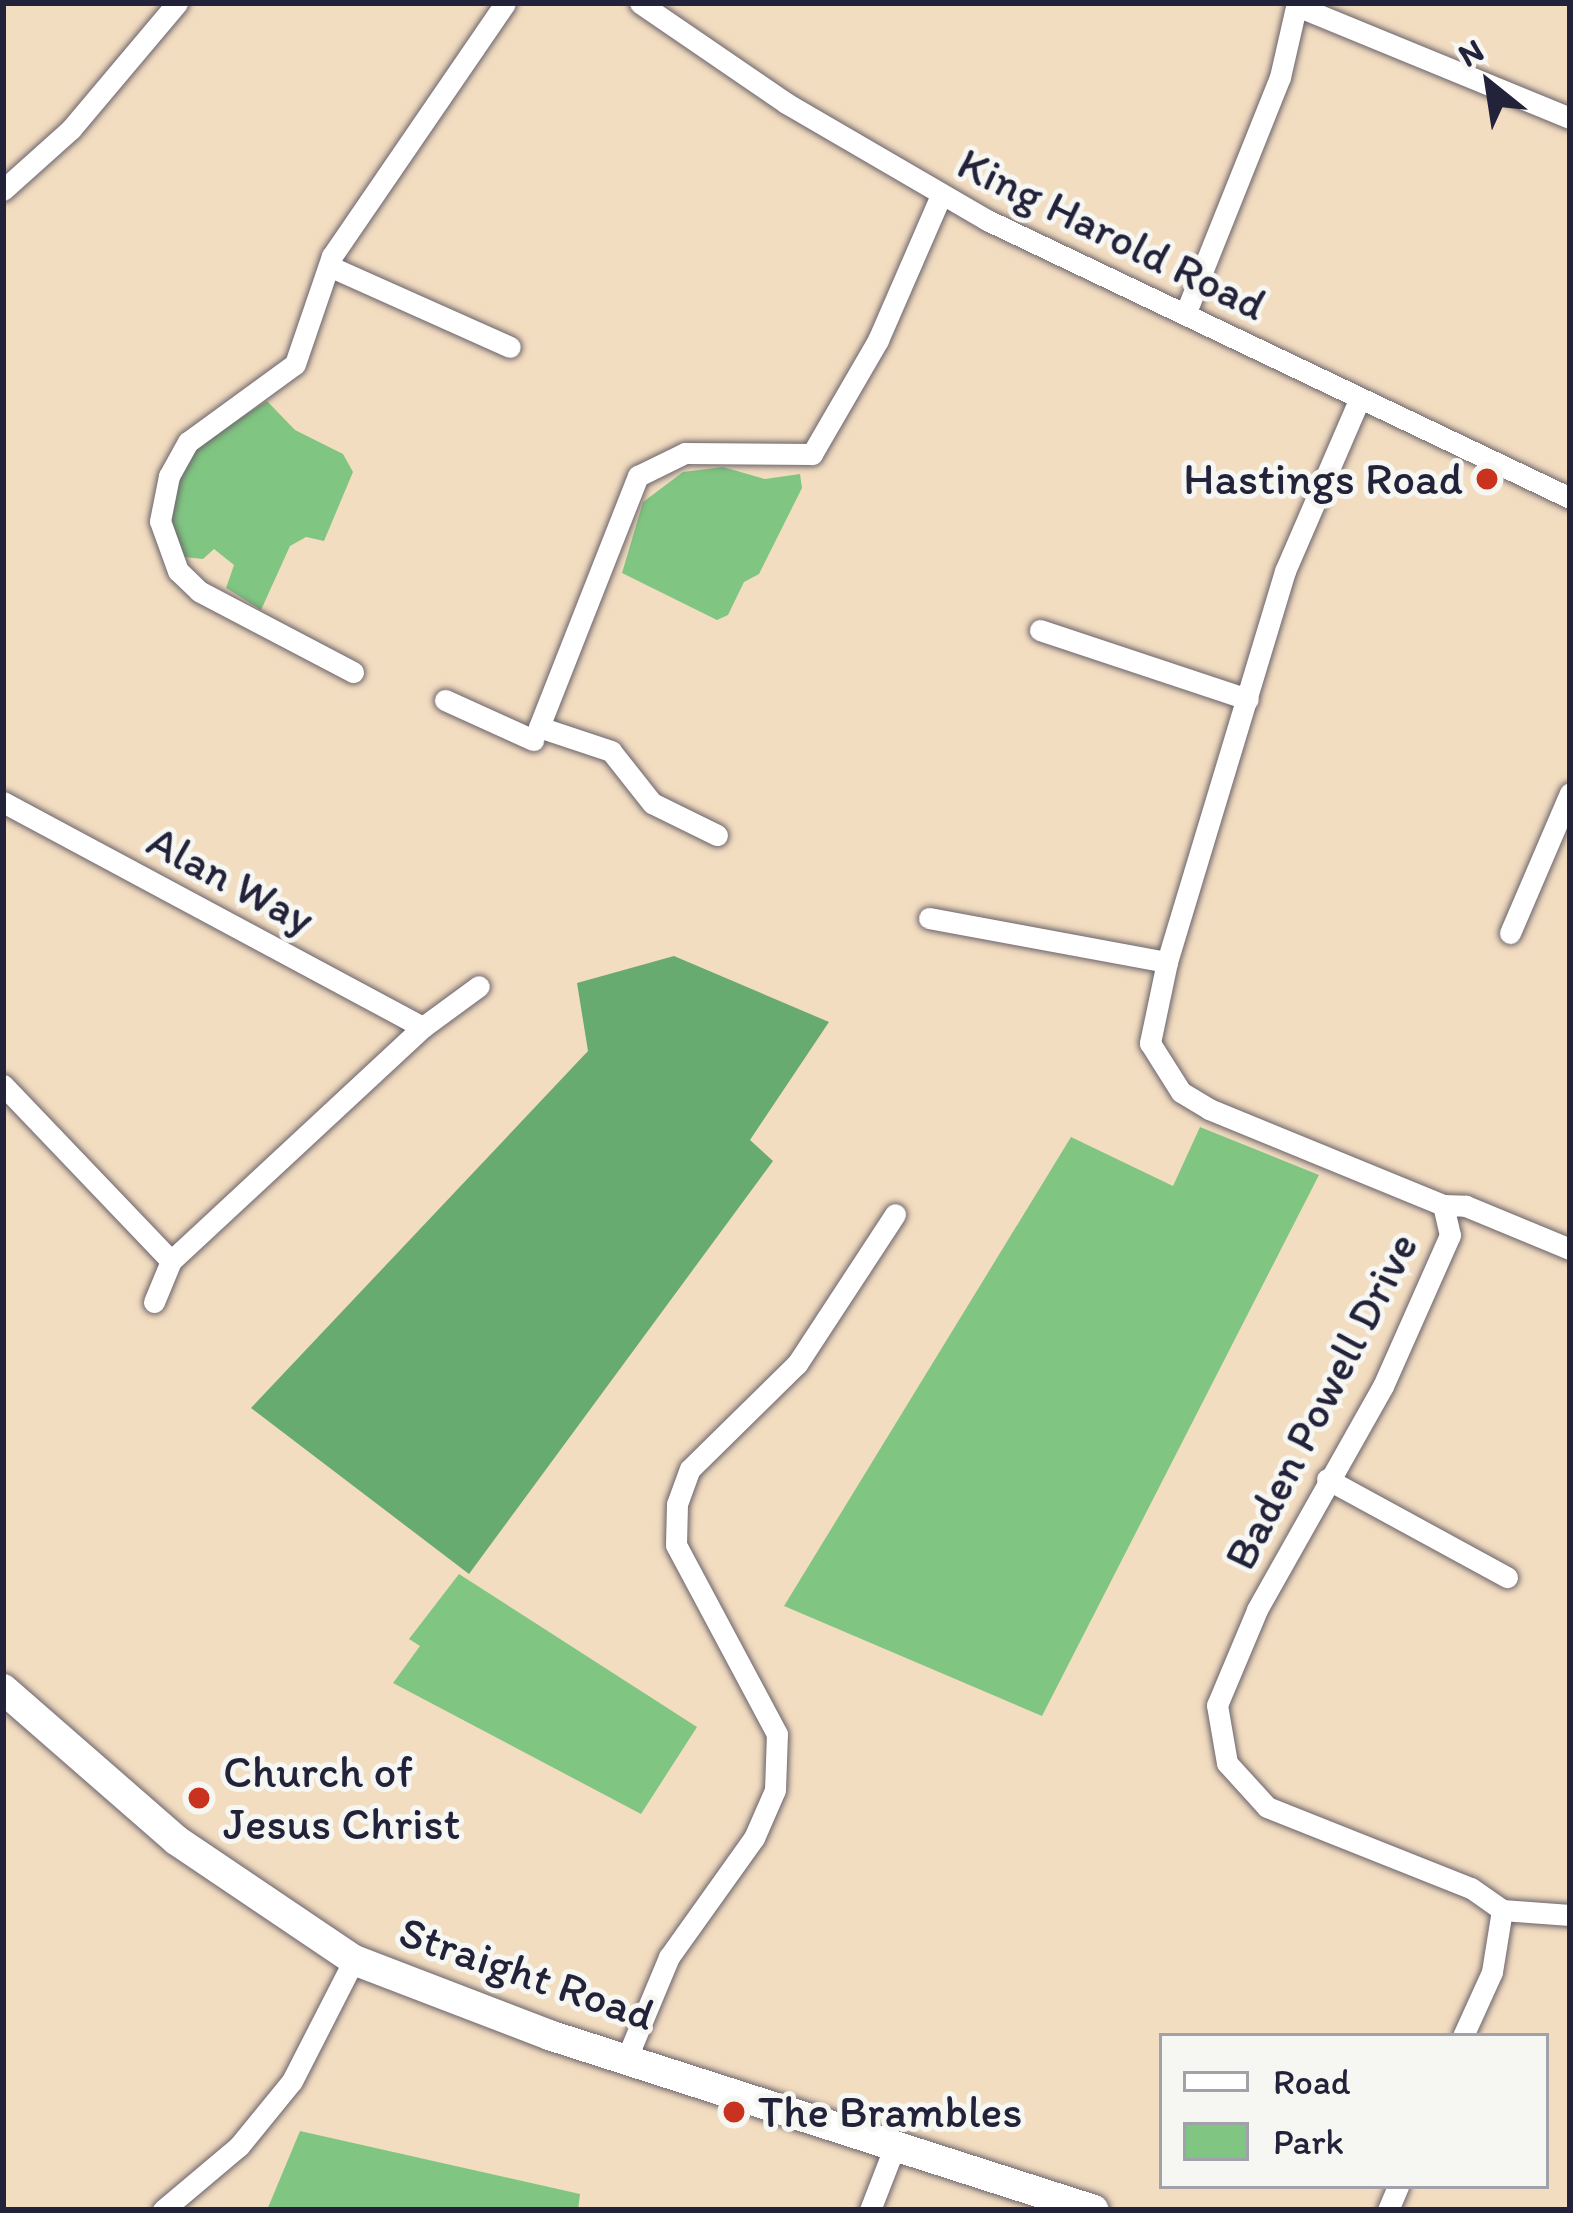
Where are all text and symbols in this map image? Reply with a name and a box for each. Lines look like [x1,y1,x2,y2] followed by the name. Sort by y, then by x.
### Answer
[1429,24,1549,144] north arrow
[1451,30,1490,75] text: N
[948,136,1276,332] street label: King Harold Road
[1184,452,1463,506] place label: Hastings Road
[1474,466,1500,492] marker: Hastings Road
[139,814,323,946] street label: Alan Way
[1213,1224,1429,1578] street label: Baden Powell Drive
[223,1745,460,1851] place label: Church of Jesus Christ
[186,1785,212,1811] marker: Church of Jesus Christ
[393,1904,661,2042] street label: Straight Road
[1159,2033,1549,2189] legend
[1273,2060,1351,2103] text: Road
[758,2085,1023,2139] place label: The Brambles
[721,2099,747,2125] marker: The Brambles
[1273,2120,1344,2163] text: Park

